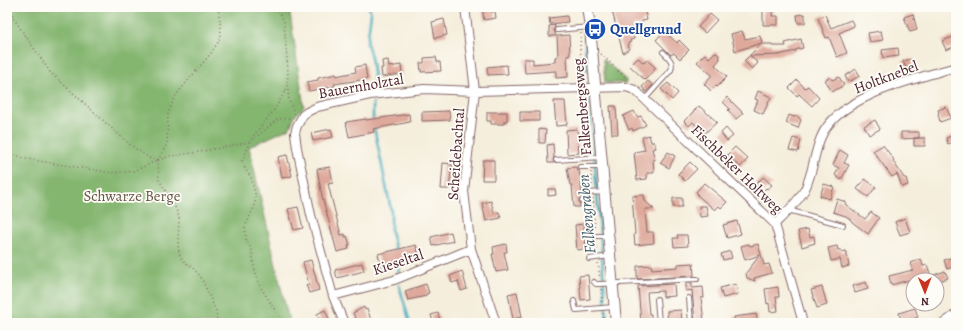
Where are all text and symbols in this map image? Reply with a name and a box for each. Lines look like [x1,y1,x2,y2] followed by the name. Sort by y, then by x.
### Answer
[582,16,608,42] bus stop icon: Quellgrund
[610,19,683,39] place label: Quellgrund
[851,55,921,98] street label: Holtknebel
[568,57,596,157] street label: Falkenbergsweg
[317,69,406,103] street label: Bauernholztal
[443,107,469,201] street label: Scheidebachtal
[687,120,788,218] street label: Fischbeker Holtweg
[573,173,601,255] water label: Falkengraben
[84,186,181,206] park label: Schwarze Berge
[370,244,426,280] street label: Kieseltal
[905,272,945,312] north arrow
[921,294,929,309] text: N

